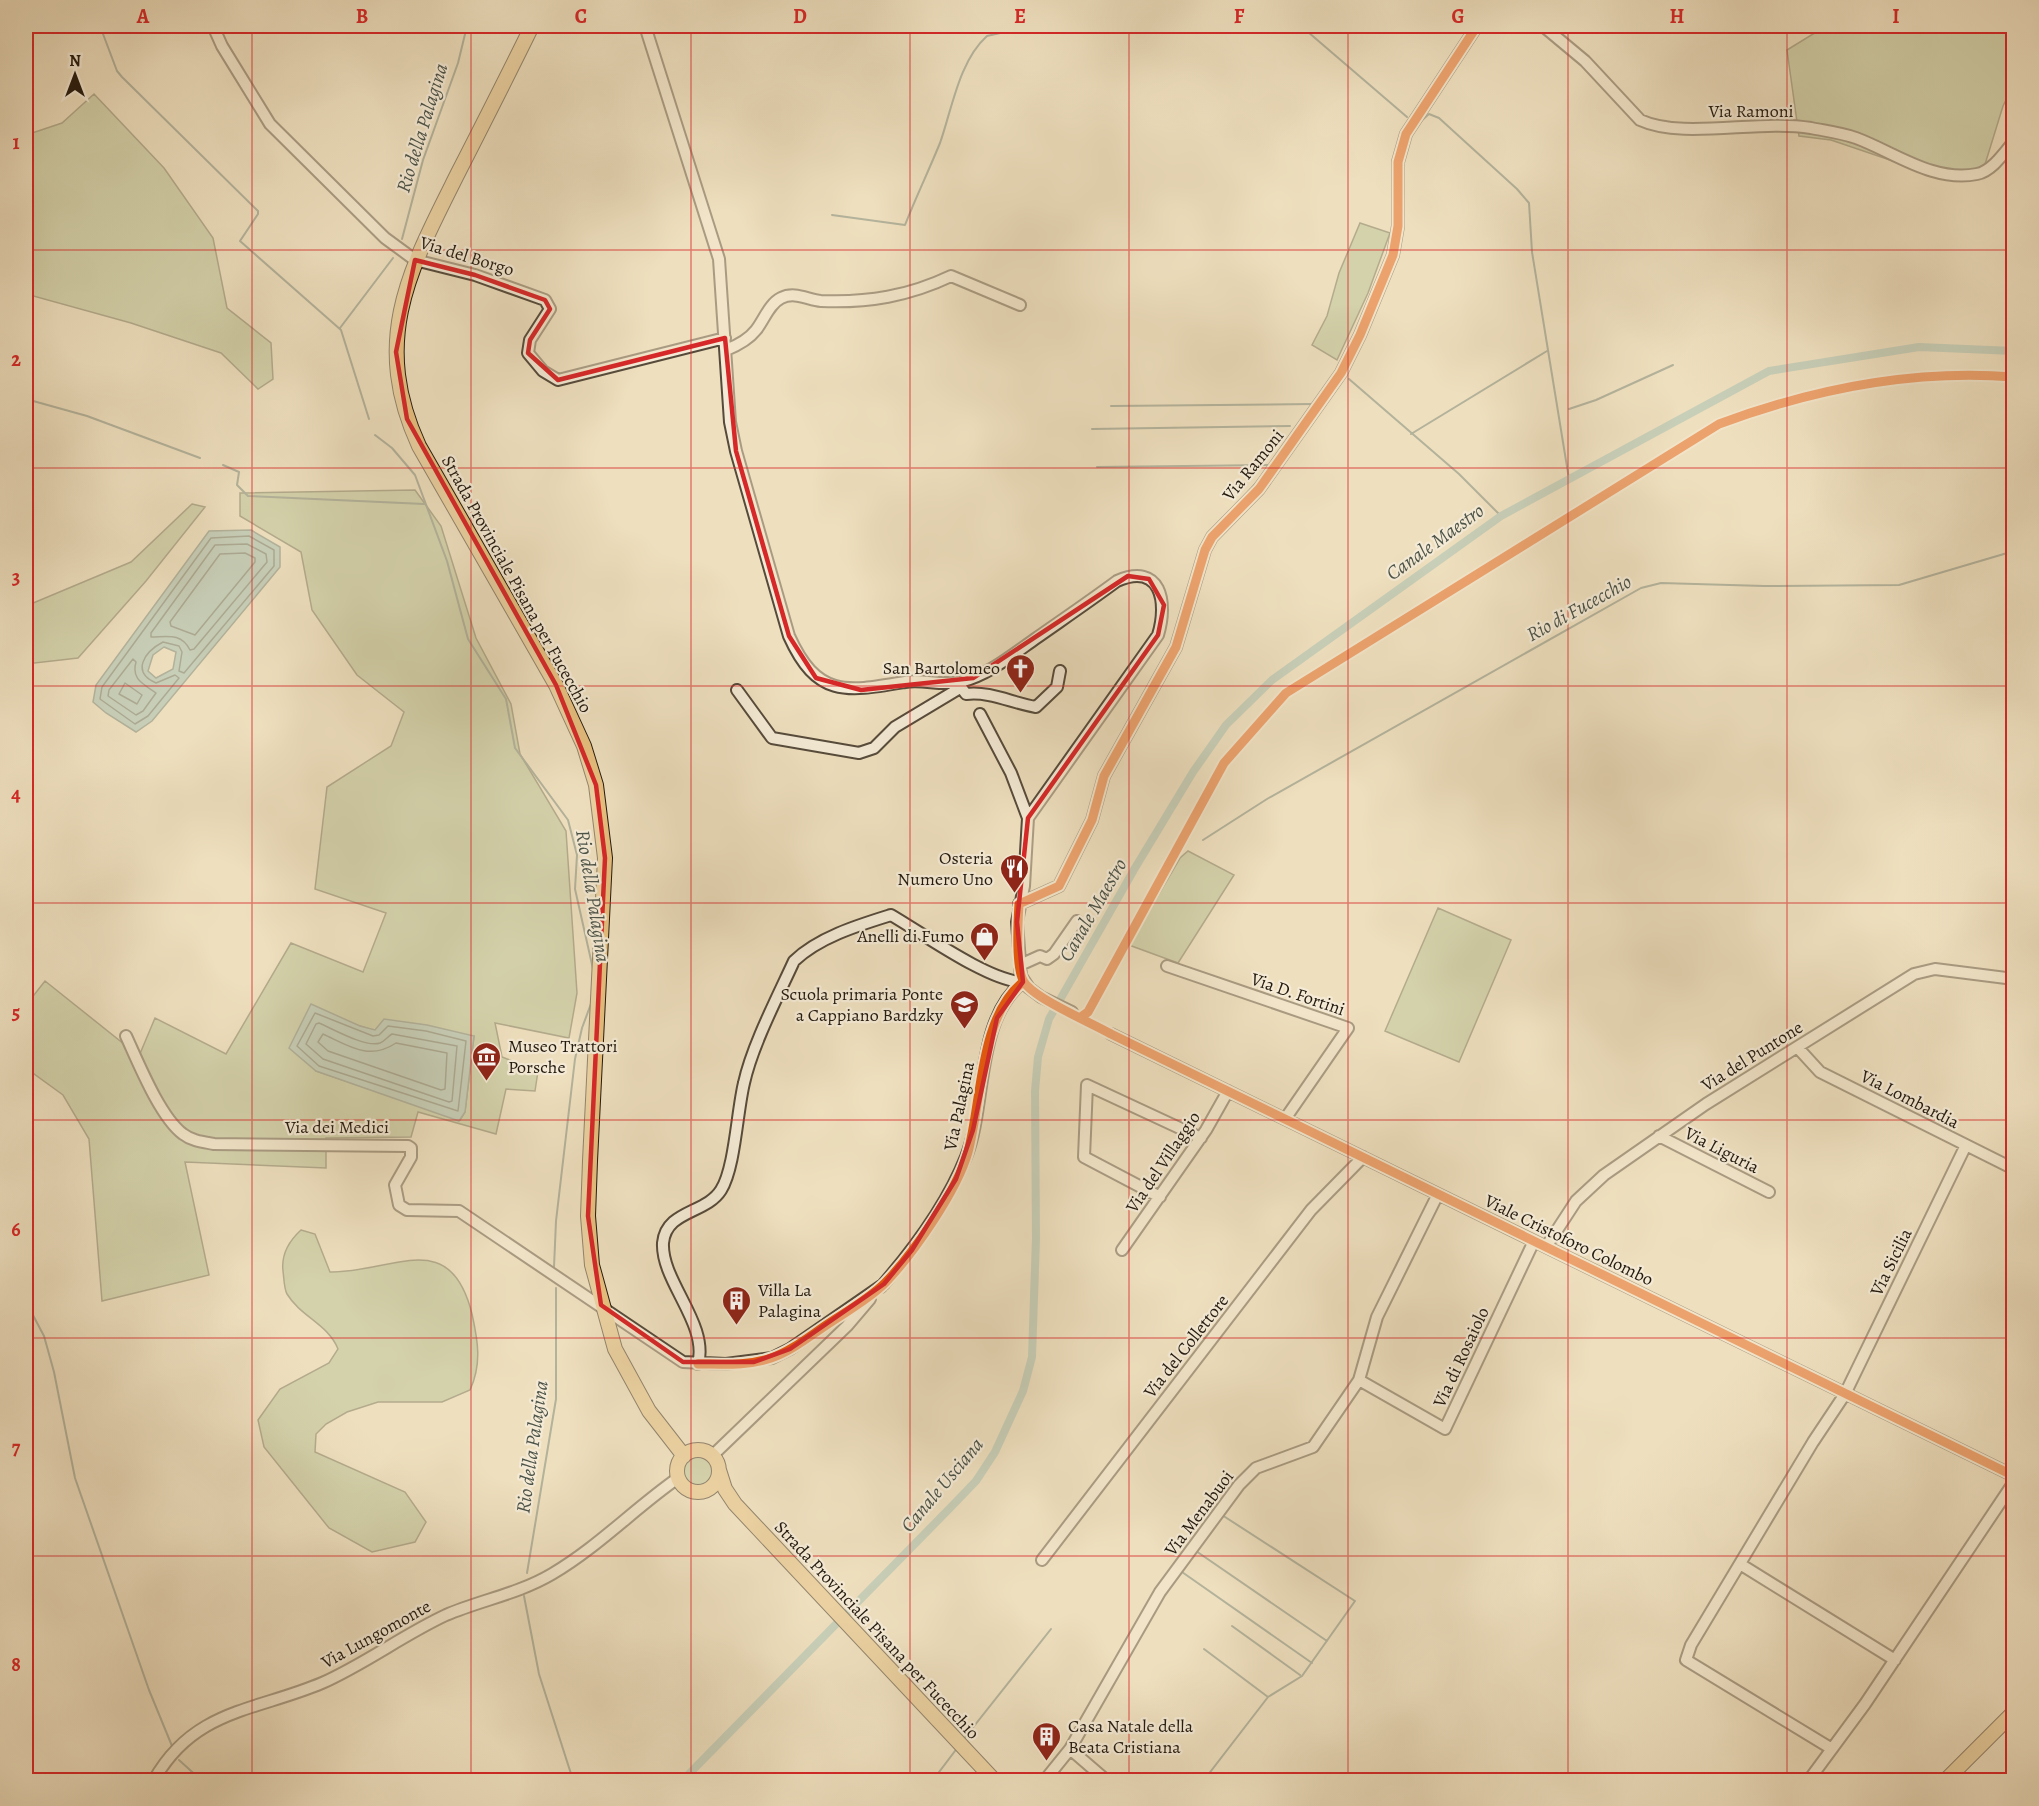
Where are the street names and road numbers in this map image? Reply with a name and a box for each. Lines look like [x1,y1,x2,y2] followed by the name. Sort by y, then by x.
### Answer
[1707,99,1794,123] street label: Via Ramoni
[416,230,517,282] street label: Via del Borgo
[1216,424,1289,506] street label: Via Ramoni
[436,451,598,717] street label: Strada Provinciale Pisana per Fucecchio
[1247,966,1348,1021] street label: Via D. Fortini
[1696,1015,1807,1097] street label: Via del Puntone
[938,1059,980,1154] street label: Via Palagina
[1856,1063,1964,1134] street label: Via Lombardia
[1120,1107,1206,1218] street label: Via del Villaggio
[284,1115,389,1139] street label: Via dei Medici
[1680,1121,1764,1179] street label: Via Liguria
[1480,1188,1657,1291] street label: Viale Cristoforo Colombo
[1864,1224,1918,1301] street label: Via Sicilia
[1137,1289,1234,1404] street label: Via del Collettore
[1427,1303,1495,1412] street label: Via di Rosaiolo
[1158,1465,1239,1562] street label: Via Menabuoi
[769,1516,985,1745] street label: Strada Provinciale Pisana per Fucecchio
[316,1594,435,1675] street label: Via Lungomonte

